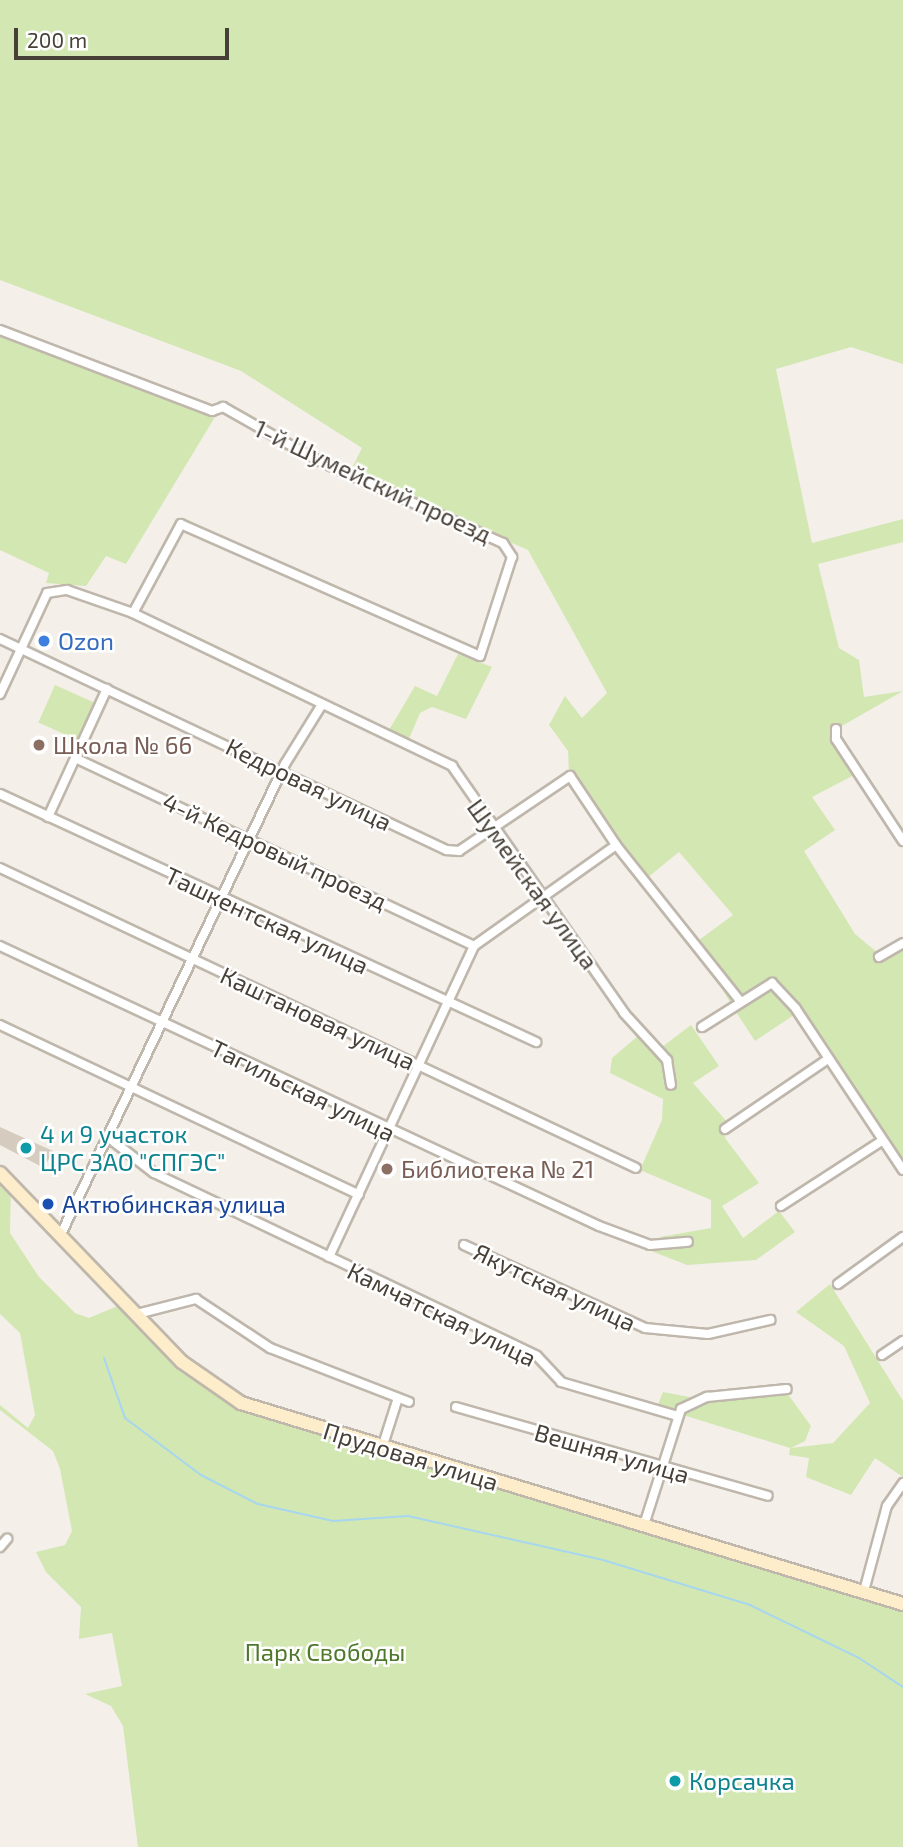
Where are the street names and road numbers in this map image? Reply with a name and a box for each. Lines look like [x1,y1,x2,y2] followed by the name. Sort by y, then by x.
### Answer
[250,413,496,549] street label: 1-й Шумейский проезд
[221,731,397,837] street label: Кедровая улица
[158,786,392,916] street label: 4-й Кедровый проезд
[462,793,604,975] street label: Шумейская улица
[161,860,373,980] street label: Ташкентская улица
[216,960,420,1076] street label: Каштановая улица
[206,1033,400,1147] street label: Тагильская улица
[470,1237,640,1337] street label: Якутская улица
[343,1256,541,1372] street label: Камчатская улица
[320,1416,502,1496] street label: Прудовая улица
[531,1417,693,1489] street label: Вешняя улица

